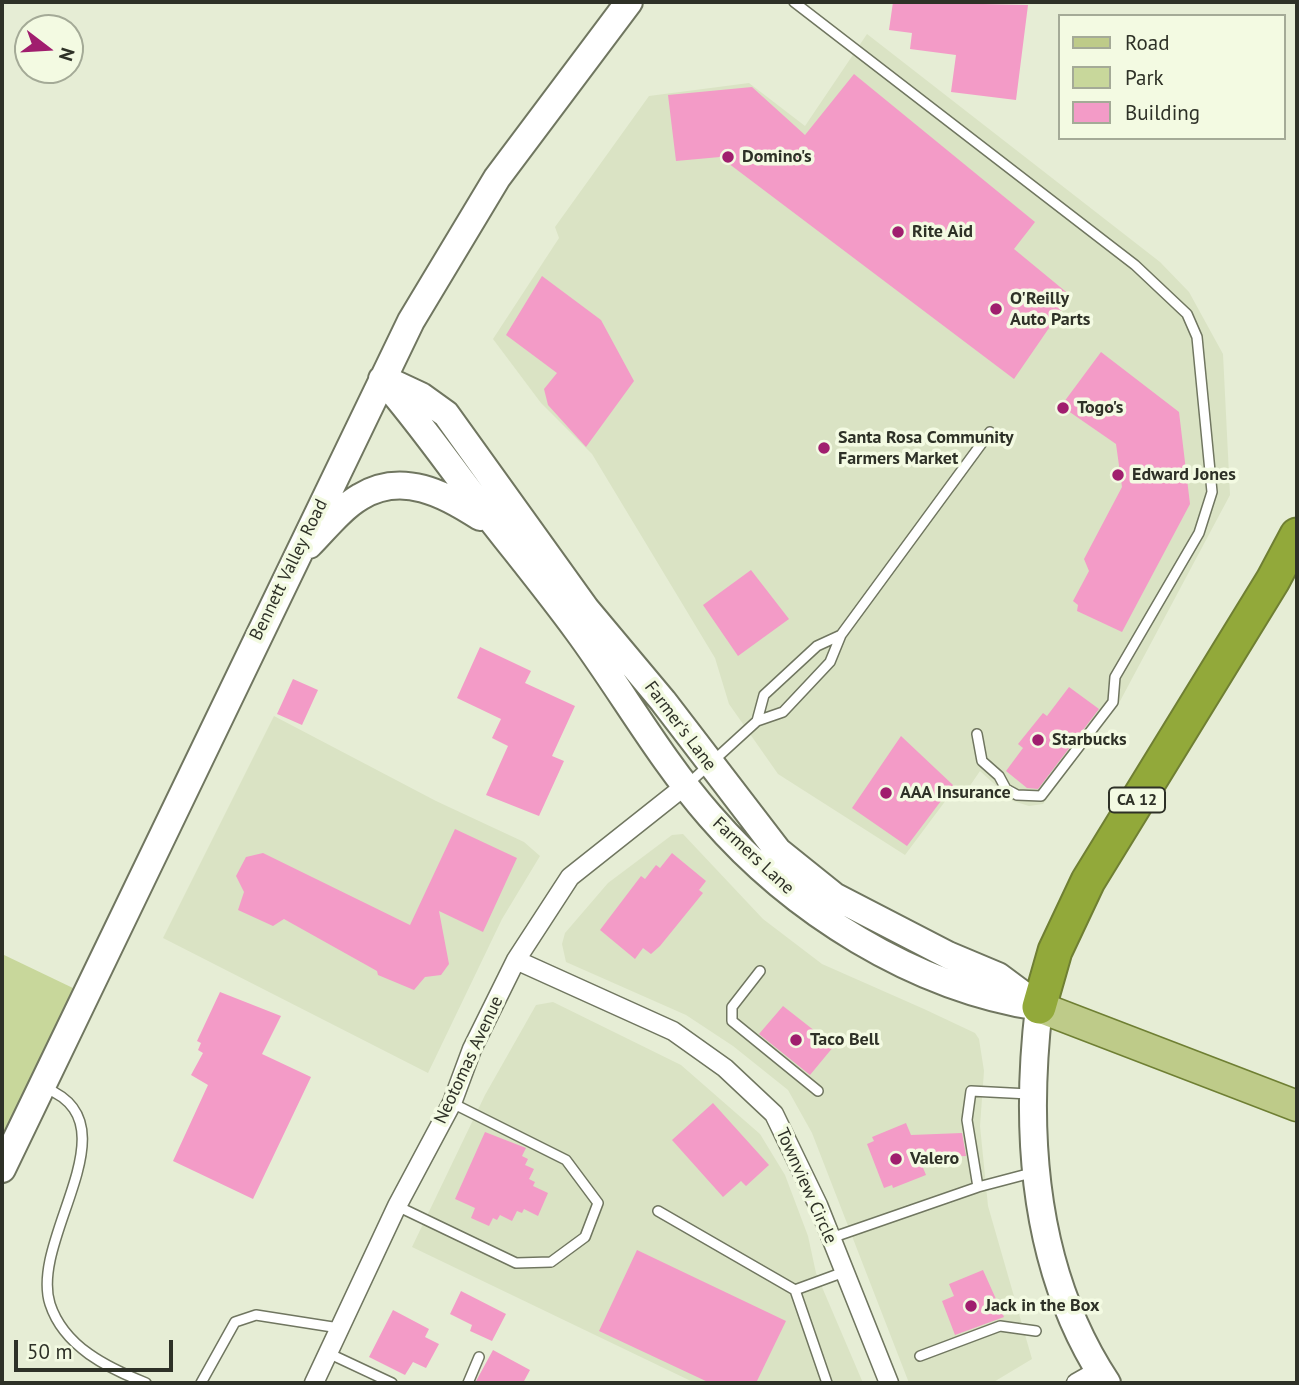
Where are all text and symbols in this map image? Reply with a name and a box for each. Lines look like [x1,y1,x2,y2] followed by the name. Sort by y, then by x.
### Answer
[14,14,84,84] north arrow
[1058,14,1285,140] legend
[1125,29,1169,56] text: Road
[54,45,80,64] text: N
[1125,64,1164,91] text: Park
[1125,99,1200,126] text: Building
[742,146,812,168] place label: Domino's
[720,149,736,165] marker: Domino's
[912,221,973,243] place label: Rite Aid
[890,224,906,240] marker: Rite Aid
[1010,288,1090,330] place label: O'Reilly Auto Parts
[988,301,1004,317] marker: O'Reilly Auto Parts
[1077,397,1123,419] place label: Togo's
[1055,400,1071,416] marker: Togo's
[838,427,1014,470] place label: Santa Rosa Community Farmers Market
[816,440,832,456] marker: Santa Rosa Community Farmers Market
[1132,464,1236,486] place label: Edward Jones
[1110,467,1126,483] marker: Edward Jones
[245,496,333,644] street label: Bennett Valley Road
[639,677,721,775] street label: Farmer's Lane
[1052,729,1127,751] place label: Starbucks
[1030,732,1046,748] marker: Starbucks
[900,782,1011,804] place label: AAA Insurance
[878,785,894,801] marker: AAA Insurance
[1109,788,1165,813] road number: CA 12
[708,813,798,899] street label: Farmers Lane
[430,993,508,1127] street label: Neotomas Avenue
[810,1029,879,1051] place label: Taco Bell
[788,1032,804,1048] marker: Taco Bell
[771,1125,841,1247] street label: Townview Circle
[910,1148,959,1170] place label: Valero
[888,1151,904,1167] marker: Valero
[985,1295,1099,1317] place label: Jack in the Box
[963,1298,979,1314] marker: Jack in the Box
[18,1326,177,1370] scale bar
[27,1338,73,1365] text: 50 m

